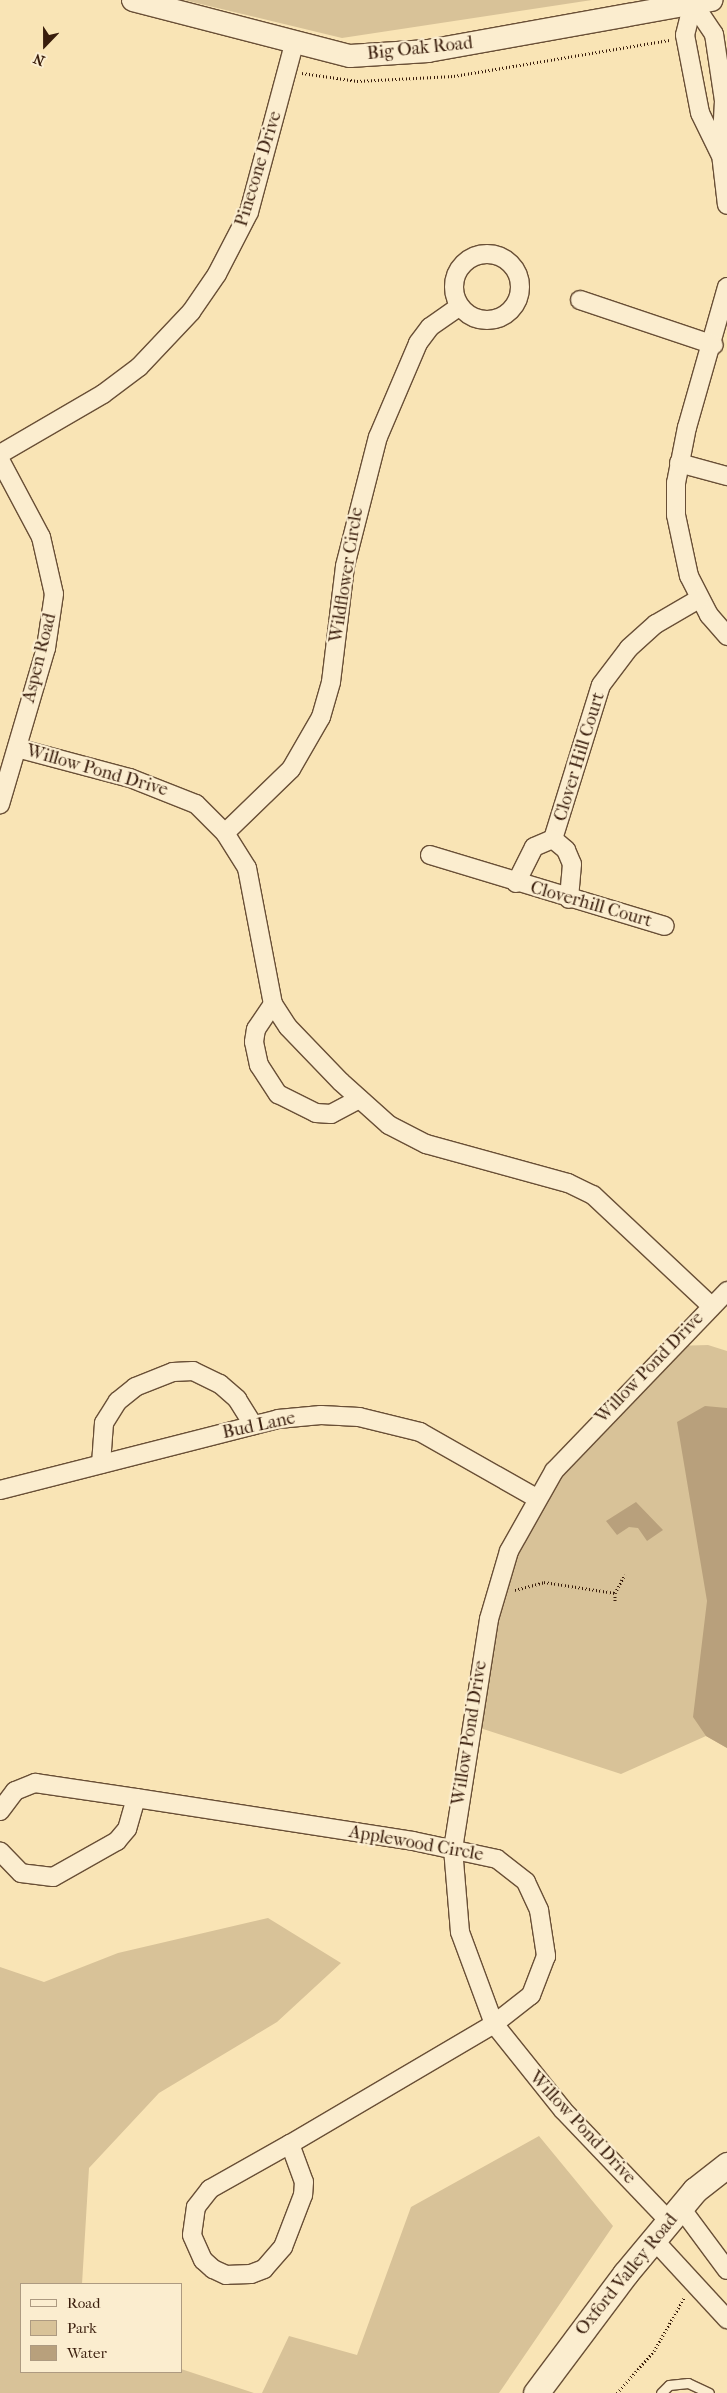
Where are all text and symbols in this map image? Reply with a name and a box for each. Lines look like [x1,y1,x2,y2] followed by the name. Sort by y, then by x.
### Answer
[20,20,70,70] north arrow
[366,33,474,65] street label: Big Oak Road
[31,50,47,69] text: N
[231,109,287,229] street label: Pinecone Drive
[326,506,368,644] street label: Wildflower Circle
[18,611,62,705] street label: Aspen Road
[550,690,610,824] street label: Clover Hill Court
[24,740,170,802] street label: Willow Pond Drive
[528,877,654,933] street label: Cloverhill Court
[591,1308,709,1428] street label: Willow Pond Drive
[221,1408,297,1444] street label: Bud Lane
[448,1659,492,1807] street label: Willow Pond Drive
[347,1822,485,1866] street label: Applewood Circle
[524,2067,640,2189] street label: Willow Pond Drive
[571,2210,683,2340] street label: Oxford Valley Road
[20,2283,182,2373] legend
[67,2294,100,2312] text: Road
[67,2319,97,2337] text: Park
[67,2344,107,2362] text: Water

